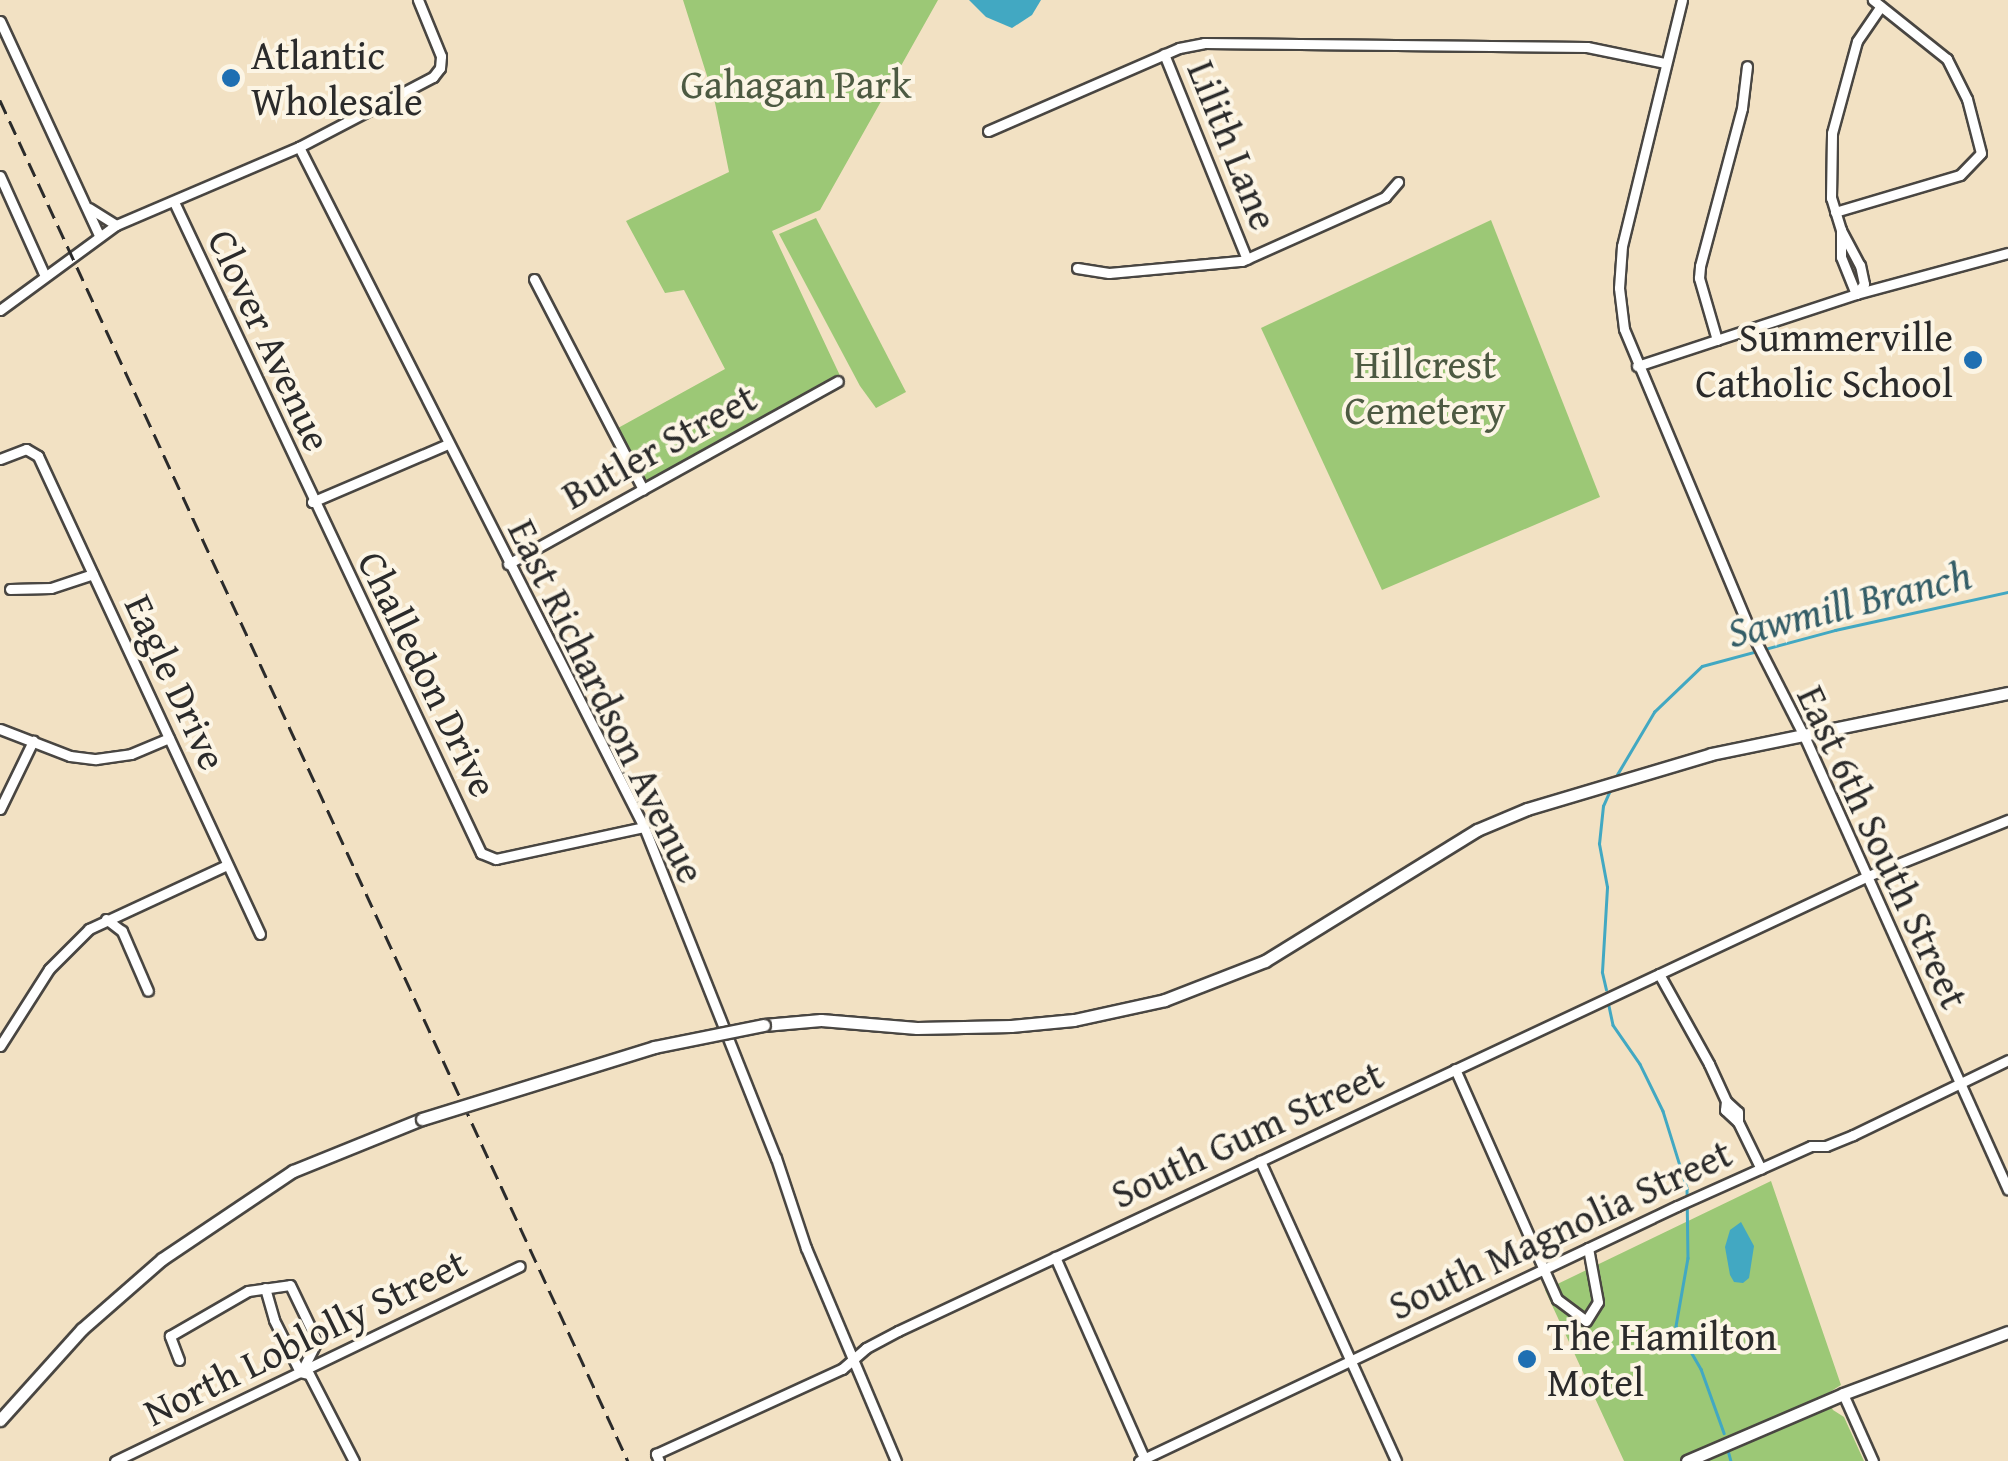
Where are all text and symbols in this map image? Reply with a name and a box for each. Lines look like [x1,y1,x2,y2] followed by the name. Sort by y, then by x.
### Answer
[251,31,423,125] place label: Atlantic Wholesale
[1177,53,1289,237] street label: Lilith Lane
[680,60,912,108] park label: Gahagan Park
[220,67,242,89] marker: Atlantic Wholesale
[198,222,342,458] street label: Clover Avenue
[1695,313,1953,407] place label: Summerville Catholic School
[1344,340,1506,434] park label: Hillcrest Cemetery
[1962,349,1984,371] marker: Summerville Catholic School
[553,373,765,519] street label: Butler Street
[498,511,716,891] street label: East Richardson Avenue
[348,543,508,805] street label: Challedon Drive
[1722,548,1976,658] water label: Sawmill Branch
[115,587,237,777] street label: Eagle Drive
[1787,678,1979,1016] street label: East 6th South Street
[1103,1050,1391,1218] street label: South Gum Street
[1381,1128,1739,1330] street label: South Magnolia Street
[136,1238,474,1436] street label: North Loblolly Street
[1547,1312,1777,1406] place label: The Hamilton Motel
[1516,1348,1538,1370] marker: The Hamilton Motel

